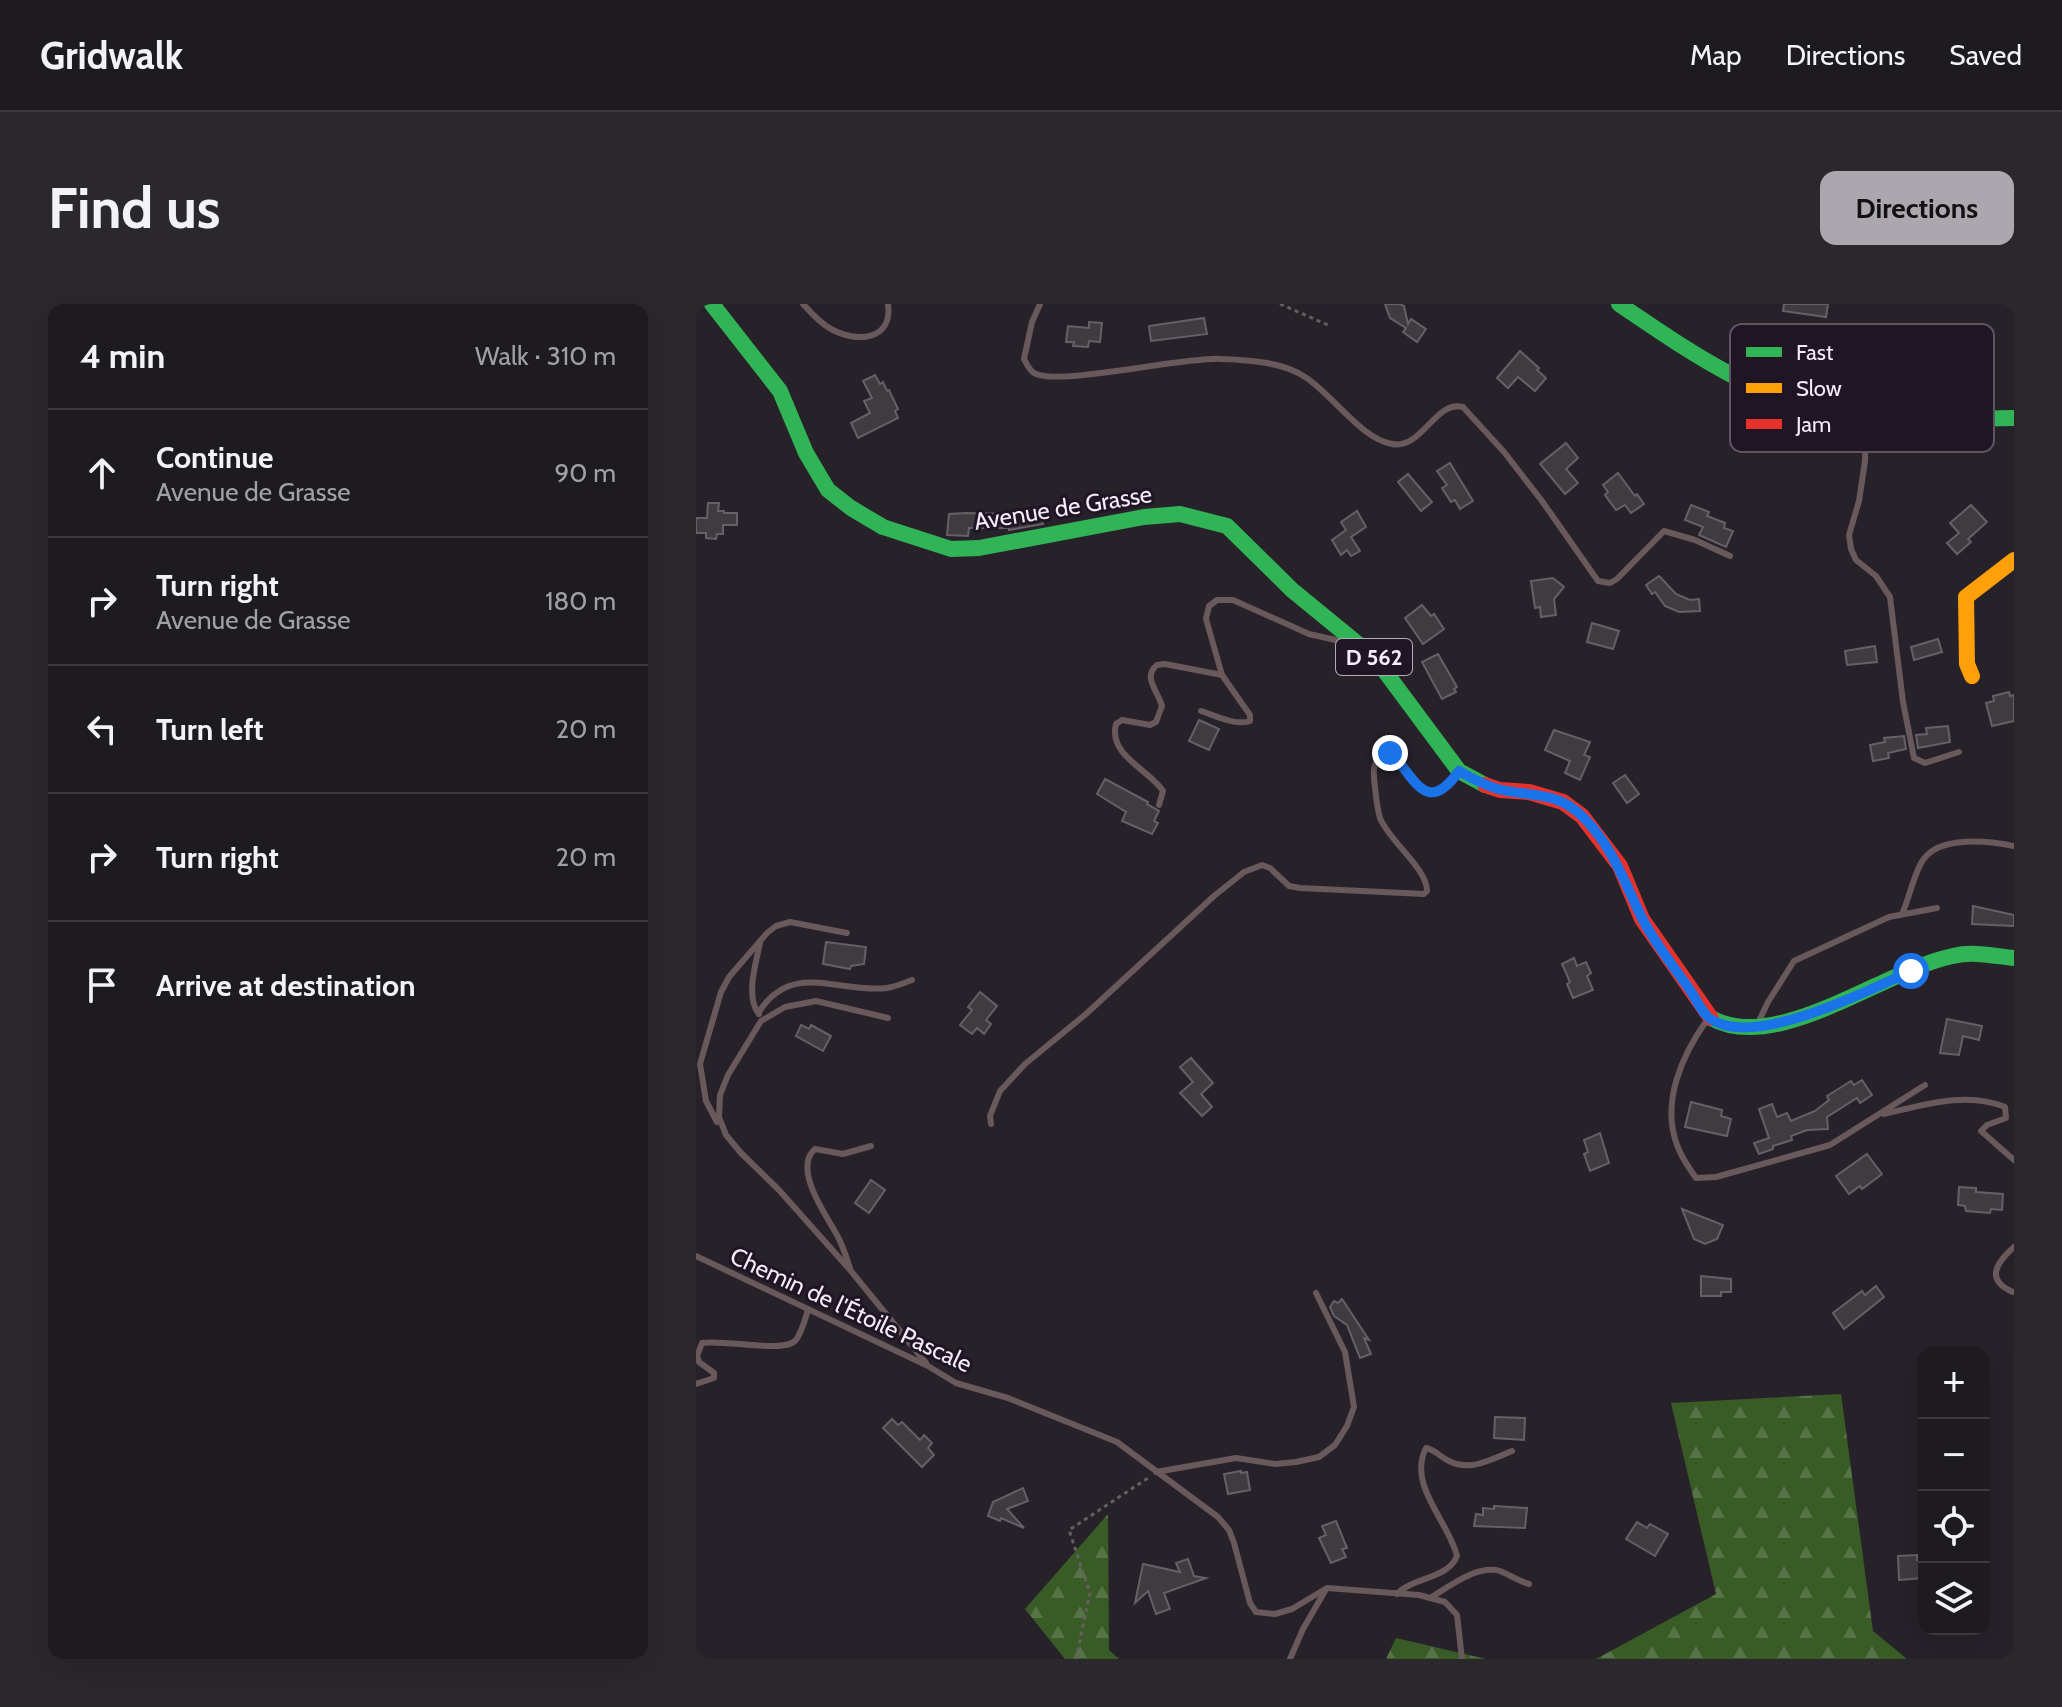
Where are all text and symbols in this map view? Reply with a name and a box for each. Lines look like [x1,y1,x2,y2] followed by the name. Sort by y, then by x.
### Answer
[40,32,183,79] text: Gridwalk
[1690,38,1742,72] text: Map
[1786,38,1905,72] text: Directions
[1949,38,2022,72] text: Saved
[1820,171,2014,245] button: Directions
[48,174,221,242] text: Find us
[1730,324,1994,452] legend
[80,335,165,377] text: 4 min
[1796,339,1834,366] text: Fast
[475,340,616,372] text: Walk · 310 m
[1796,375,1842,402] text: Slow
[1795,411,1831,438] text: Jam
[156,439,273,476] text: Continue
[80,451,124,495] icon: ahead
[554,457,616,489] text: 90 m
[156,476,351,508] text: Avenue de Grasse
[972,479,1154,536] street label: Avenue de Grasse
[156,567,279,604] text: Turn right
[80,579,124,623] icon: right
[545,585,616,617] text: 180 m
[156,604,351,636] text: Avenue de Grasse
[1336,639,1412,675] road number: D 562
[80,707,124,751] icon: left
[156,711,264,748] text: Turn left
[556,713,616,745] text: 20 m
[1372,735,1408,771] route end
[80,835,124,879] icon: right
[156,839,279,876] text: Turn right
[556,841,616,873] text: 20 m
[1893,953,1929,989] route start
[80,963,124,1007] icon: arrive
[156,967,416,1004] text: Arrive at destination
[726,1241,977,1378] street label: Chemin de l'Étoile Pascale
[1918,1347,1990,1635] map controls
[1918,1347,1990,1419] button: +
[1918,1419,1990,1491] button: −
[1918,1491,1990,1563] button: locate
[1918,1563,1990,1635] button: layers

